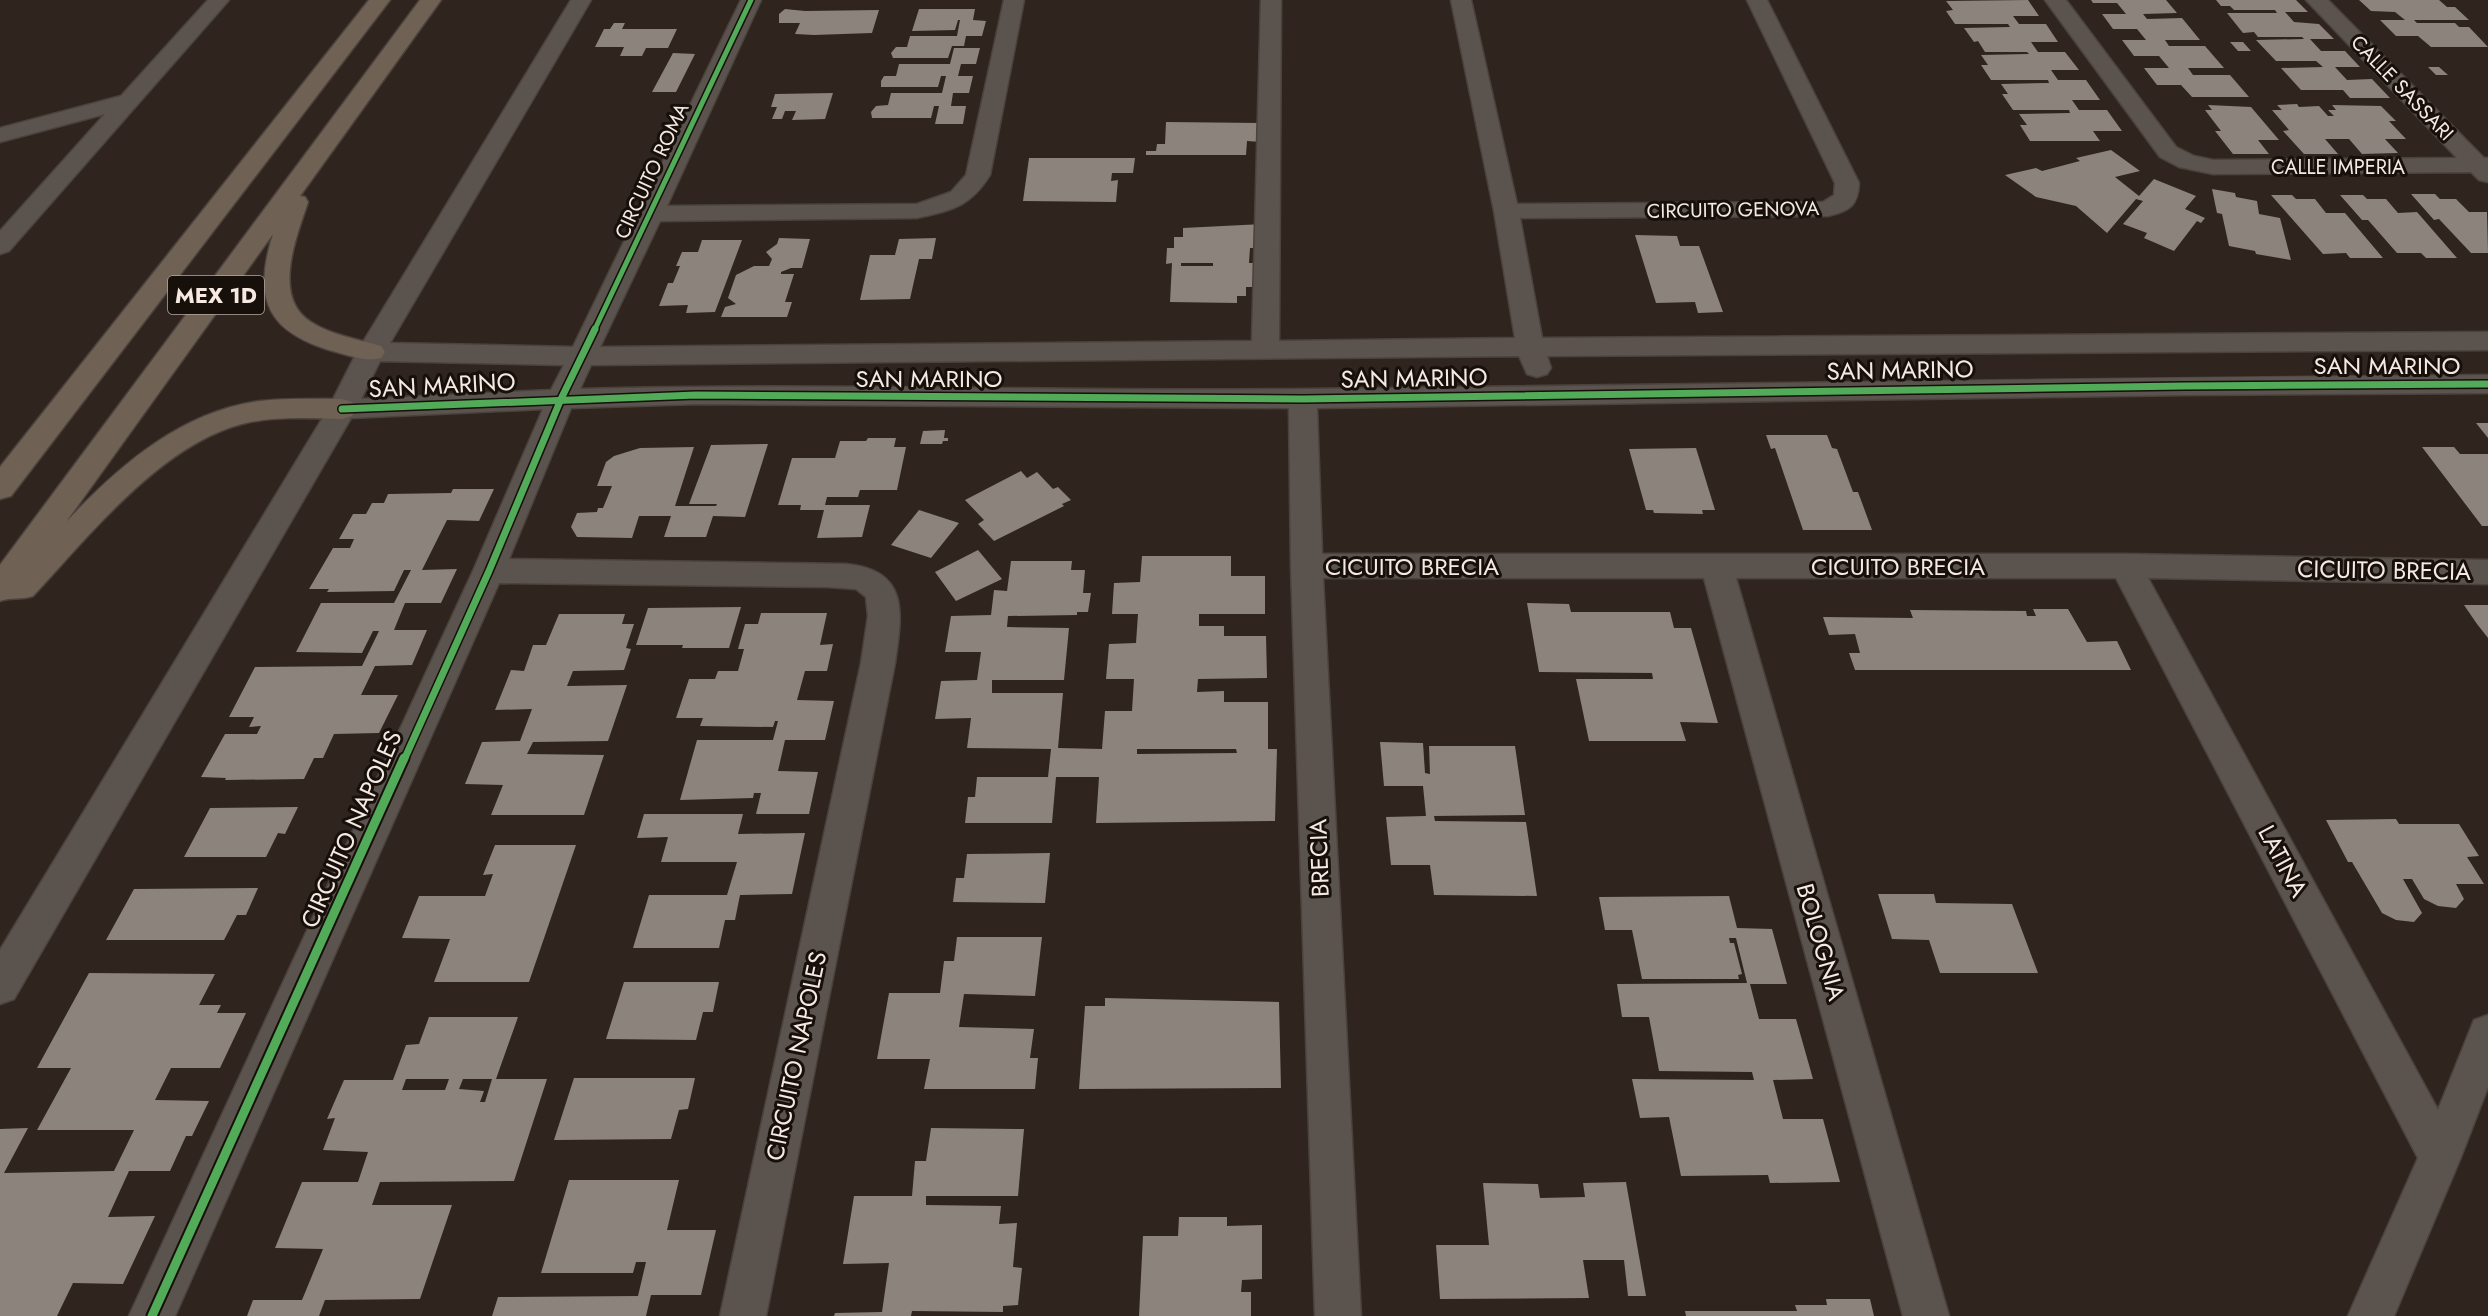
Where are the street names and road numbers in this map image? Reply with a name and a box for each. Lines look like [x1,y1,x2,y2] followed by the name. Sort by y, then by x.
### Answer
[2344,29,2460,147] street label: CALLE SASSARI
[608,97,697,244] street label: CIRCUITO ROMA
[2271,153,2406,182] street label: CALLE IMPERIA
[1646,194,1820,226] street label: CIRCUITO GENOVA
[168,276,264,314] road number: MEX 1D
[2314,348,2460,383] street label: SAN MARINO
[1826,351,1974,389] street label: SAN MARINO
[1340,359,1488,397] street label: SAN MARINO
[856,361,1002,396] street label: SAN MARINO
[368,364,516,406] street label: SAN MARINO
[1325,549,1499,584] street label: CICUITO BRECIA
[1811,549,1985,584] street label: CICUITO BRECIA
[2297,551,2471,589] street label: CICUITO BRECIA
[292,725,410,933] street label: CIRCUITO NAPOLES
[1300,818,1338,898] street label: BRECIA
[2249,819,2317,903] street label: LATINA
[1788,879,1854,1005] street label: BOLOGNIA
[757,948,835,1164] street label: CIRCUITO NAPOLES

